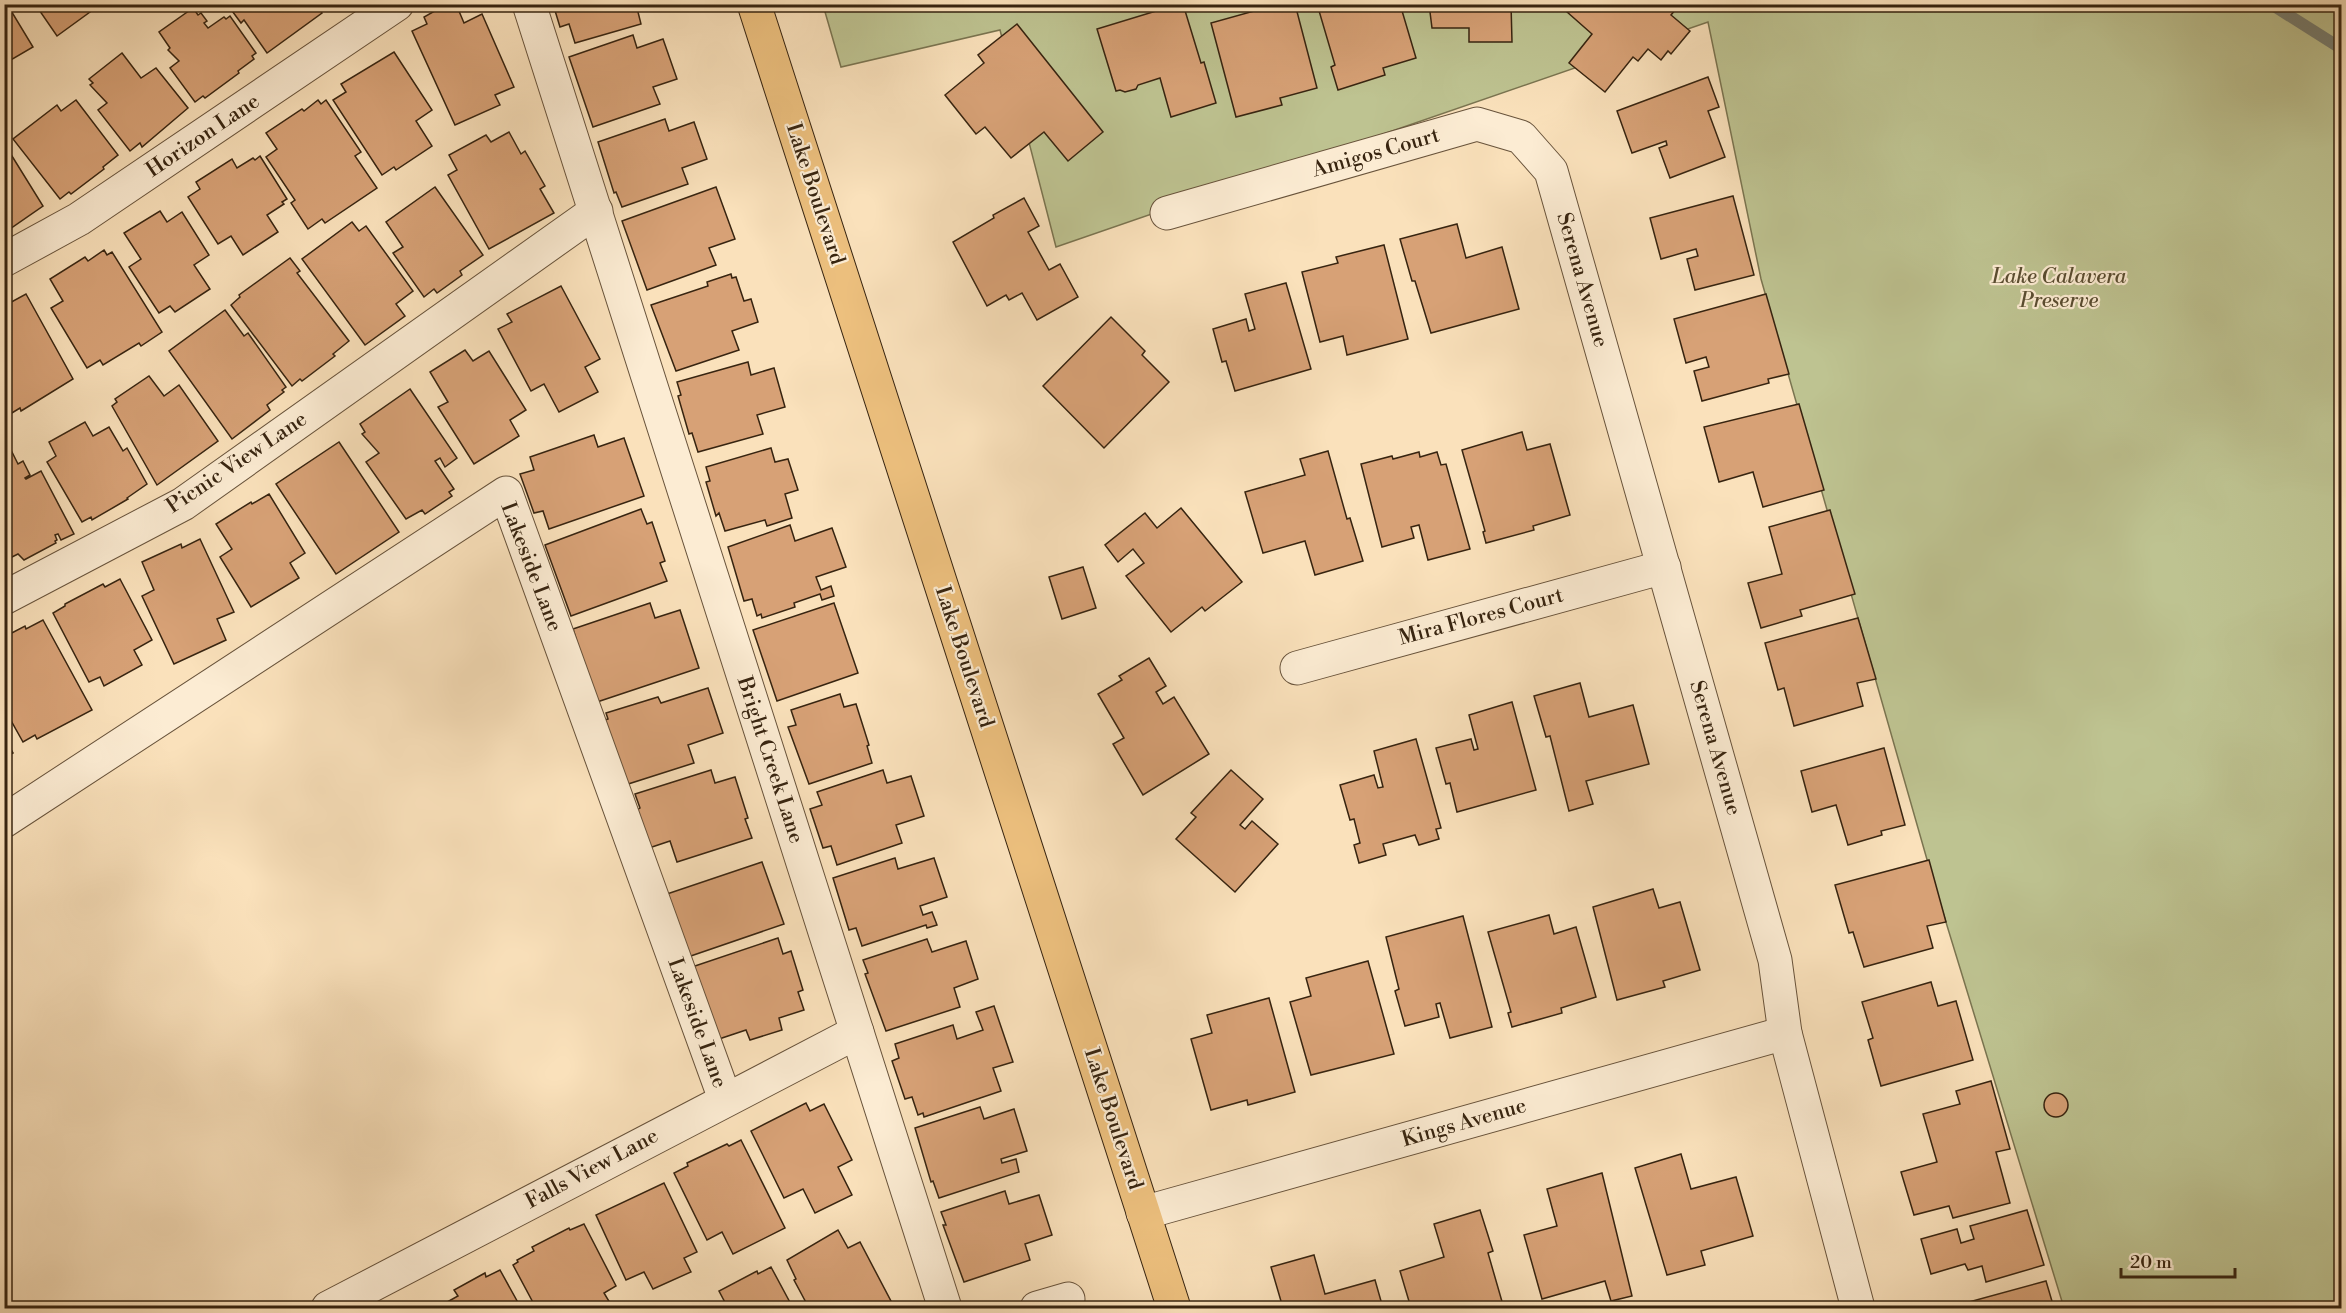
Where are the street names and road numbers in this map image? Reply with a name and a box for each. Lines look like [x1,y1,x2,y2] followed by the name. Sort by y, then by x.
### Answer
[141,88,265,184] street label: Horizon Lane
[780,120,850,268] street label: Lake Boulevard
[1308,122,1443,184] street label: Amigos Court
[1550,210,1614,350] street label: Serena Avenue
[162,406,312,520] street label: Picnic View Lane
[494,499,568,635] street label: Lakeside Lane
[1396,582,1567,652] street label: Mira Flores Court
[929,583,999,731] street label: Lake Boulevard
[730,672,809,847] street label: Bright Creek Lane
[1683,678,1747,818] street label: Serena Avenue
[661,954,733,1092] street label: Lakeside Lane
[1078,1045,1148,1193] street label: Lake Boulevard
[1399,1093,1529,1153] street label: Kings Avenue
[521,1123,663,1215] street label: Falls View Lane

